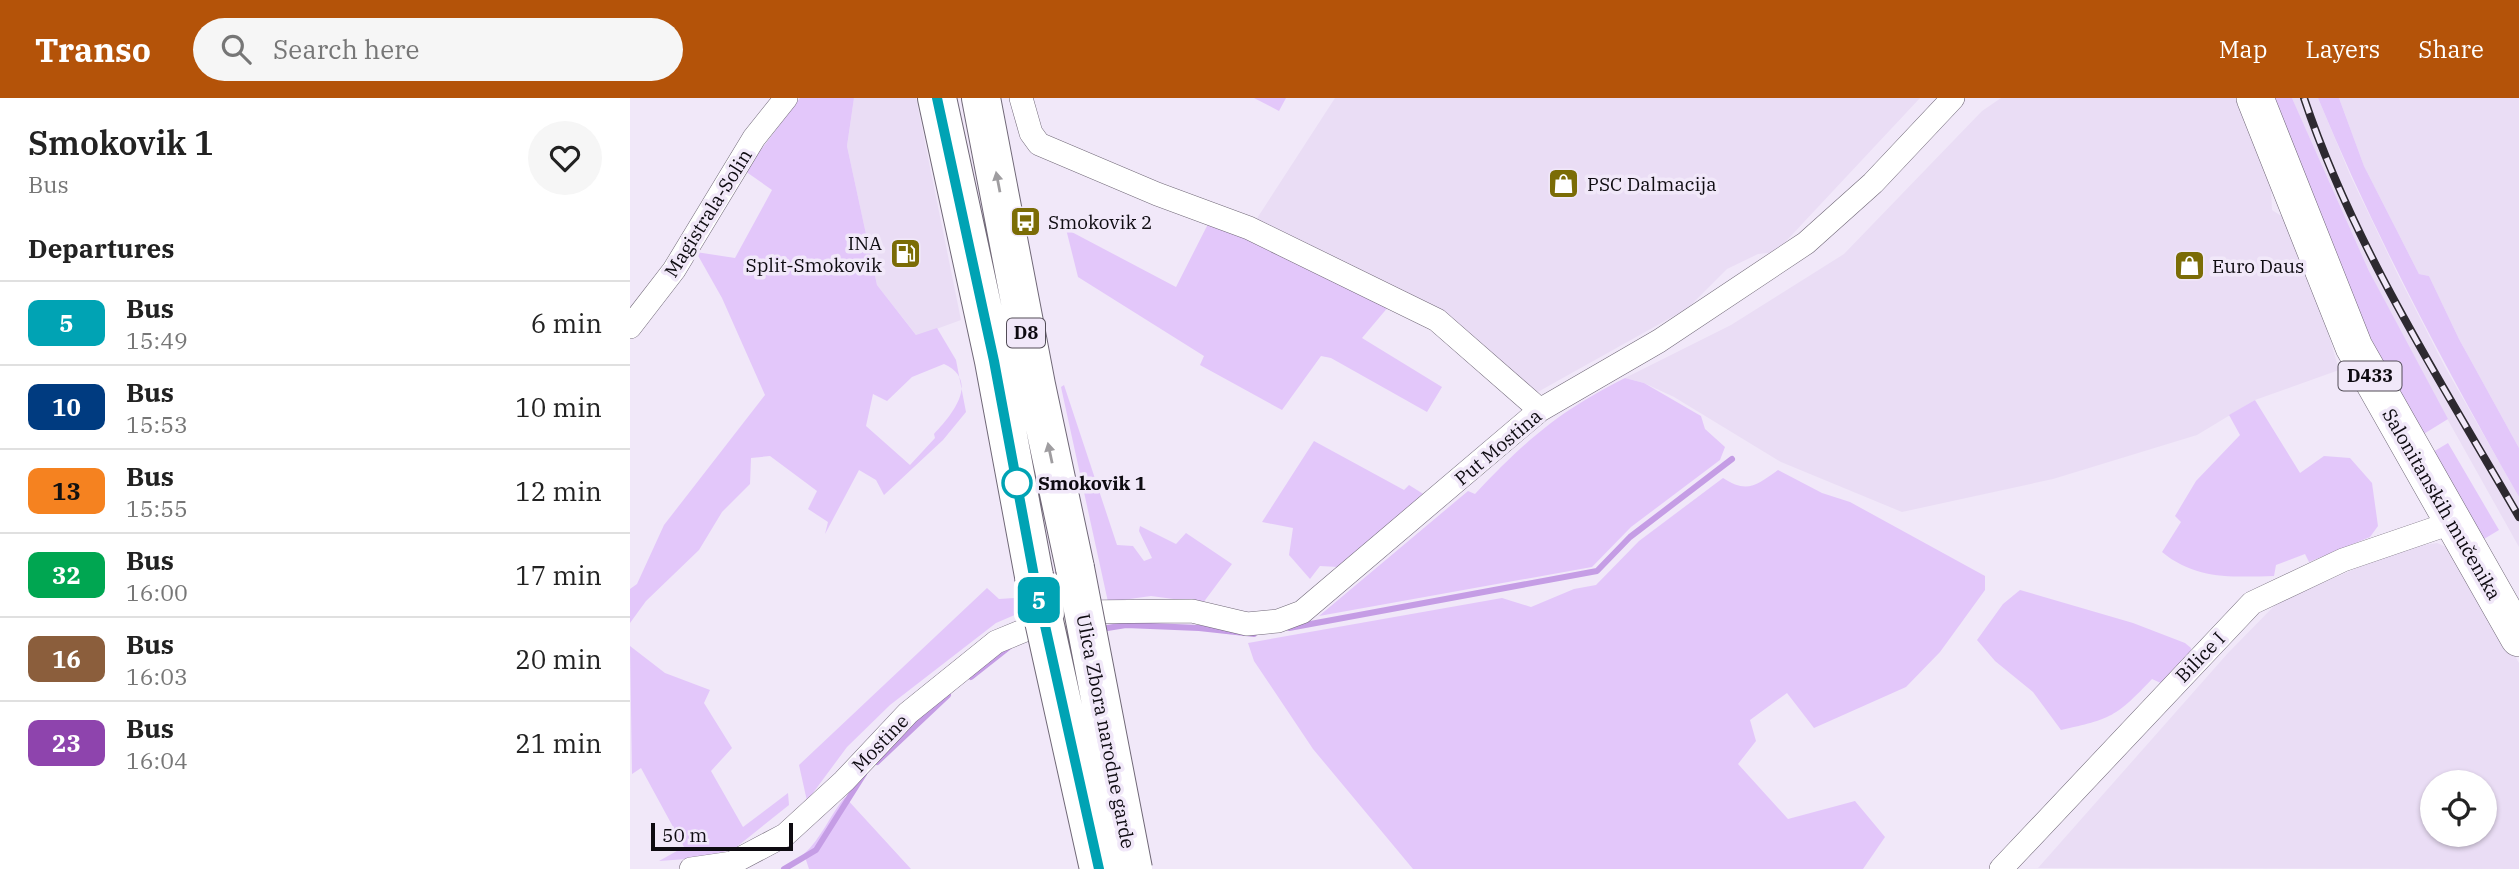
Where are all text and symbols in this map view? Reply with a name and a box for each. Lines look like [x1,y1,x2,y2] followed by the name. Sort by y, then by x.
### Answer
[193,18,683,81] search box
[35,28,151,71] text: Transo
[217,30,255,68] icon: search
[273,32,420,66] text: Search here
[2219,33,2267,65] text: Map
[2305,33,2380,65] text: Layers
[2418,33,2484,65] text: Share
[28,121,214,164] text: Smokovik 1
[528,121,602,195] button: heart
[659,144,757,282] street label: Magistrala-Solin
[1547,167,1581,201] shop icon: PSC Dalmacija
[28,169,69,199] text: Bus
[992,171,1003,193] one-way arrow
[1587,172,1717,196] place label: PSC Dalmacija
[1008,205,1042,239] bus stop icon: Smokovik 2
[1048,210,1152,234] place label: Smokovik 2
[28,231,174,265] text: Departures
[746,231,882,277] place label: INA Split-Smokovik
[888,237,922,271] fuel station icon: INA Split-Smokovik
[2172,249,2206,283] shop icon: Euro Daus
[2212,254,2304,278] place label: Euro Daus
[126,291,174,325] text: Bus
[531,306,602,340] text: 6 min
[59,307,74,339] text: 5
[1007,318,1045,347] road number: D8
[126,325,188,355] text: 15:49
[2338,362,2402,390] road number: D433
[126,375,174,409] text: Bus
[515,390,602,424] text: 10 min
[52,391,81,423] text: 10
[1450,404,1546,490] street label: Put Mostina
[2377,404,2507,604] street label: Salonitanskih mučenika
[126,409,188,439] text: 15:53
[1045,442,1056,464] one-way arrow
[126,459,174,493] text: Bus
[1002,468,1032,498] marker: Smokovik 1
[1038,471,1146,495] place label: Smokovik 1
[515,474,602,508] text: 12 min
[52,475,81,507] text: 13
[126,493,188,523] text: 15:55
[126,543,174,577] text: Bus
[515,558,602,592] text: 17 min
[52,559,81,591] text: 32
[126,577,188,607] text: 16:00
[1016,577,1062,623] line badge: 5
[1032,584,1046,616] text: 5
[1071,612,1141,850] street label: Ulica Zbora narodne garde
[126,627,174,661] text: Bus
[2170,627,2230,687] street label: Bilice I
[515,642,602,676] text: 20 min
[52,643,81,675] text: 16
[126,661,188,691] text: 16:03
[847,709,913,777] street label: Mostine
[126,711,174,745] text: Bus
[515,726,602,760] text: 21 min
[52,727,81,759] text: 23
[126,745,188,775] text: 16:04
[2420,770,2497,847] map controls
[2420,770,2497,847] button: locate
[651,820,793,852] scale bar
[662,823,707,847] text: 50 m

